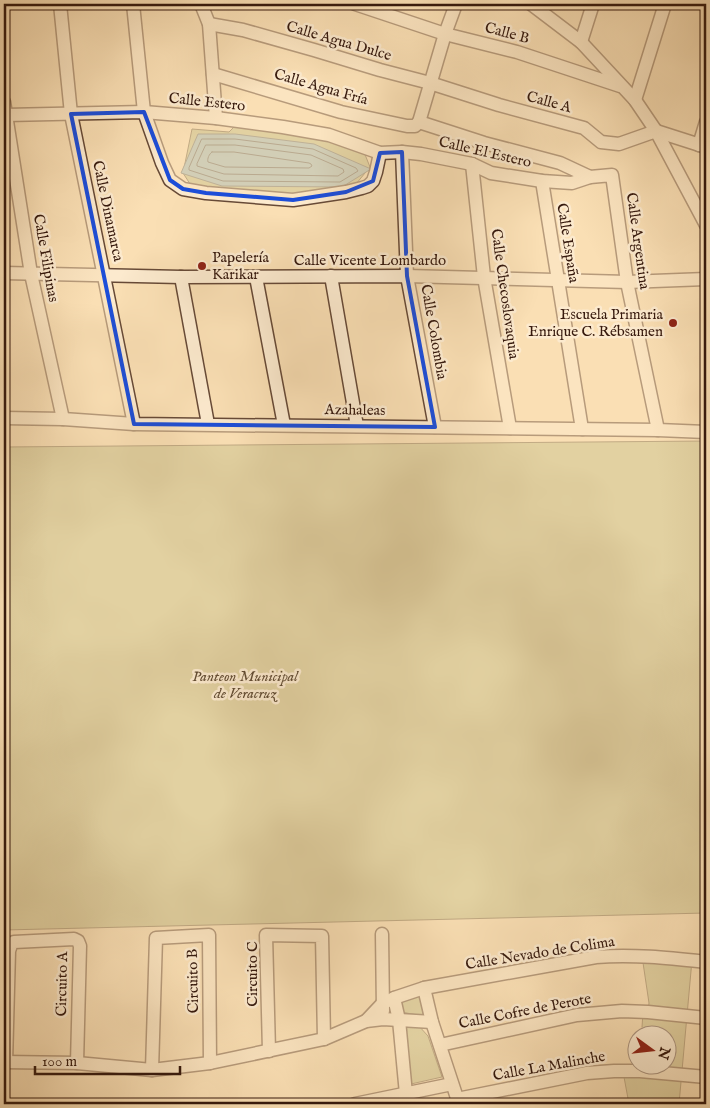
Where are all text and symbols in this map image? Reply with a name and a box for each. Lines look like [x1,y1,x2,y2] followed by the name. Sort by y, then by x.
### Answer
[284,17,394,65] street label: Calle Agua Dulce
[483,18,531,48] street label: Calle B
[272,65,371,110] street label: Calle Agua Fría
[524,87,574,117] street label: Calle A
[168,89,246,115] street label: Calle Estero
[437,132,533,172] street label: Calle El Estero
[88,159,128,264] street label: Calle Dinamarca
[622,191,654,291] street label: Calle Argentina
[552,202,584,285] street label: Calle España
[29,213,63,303] street label: Calle Filipinas
[486,228,524,361] street label: Calle Checoslovaquia
[212,248,270,284] place label: Papelería Karikar
[294,251,446,270] street label: Calle Vicente Lombardo
[196,260,208,272] marker: Papelería Karikar
[416,283,452,382] street label: Calle Colombia
[528,305,664,341] place label: Escuela Primaria Enrique C. Rébsamen
[667,317,679,329] marker: Escuela Primaria Enrique C. Rébsamen
[323,400,386,420] street label: Azahaleas
[192,667,299,703] park label: Panteon Municipal de Veracruz
[464,932,616,974] street label: Calle Nevado de Colima
[243,941,262,1007] street label: Circuito C
[183,948,203,1014] street label: Circuito B
[52,950,72,1017] street label: Circuito A
[457,989,593,1033] street label: Calle Cofre de Perote
[628,1026,678,1076] north arrow
[35,1043,180,1075] scale bar
[653,1044,674,1061] text: N
[491,1047,607,1085] street label: Calle La Malinche
[42,1052,78,1071] text: 100 m

